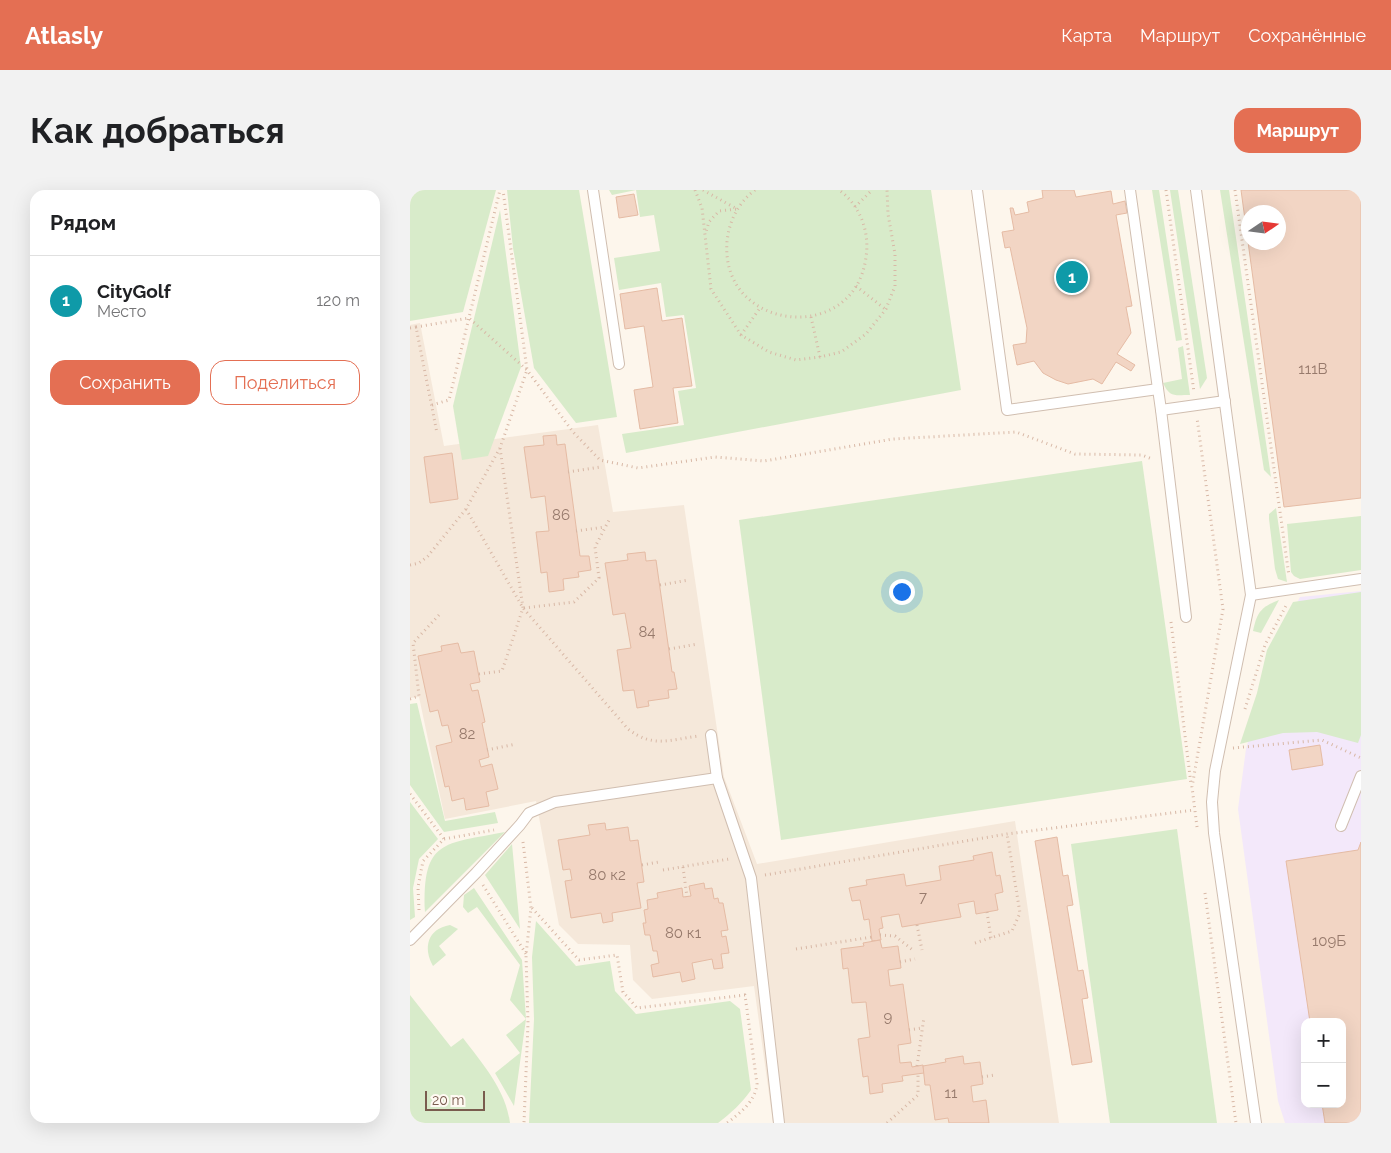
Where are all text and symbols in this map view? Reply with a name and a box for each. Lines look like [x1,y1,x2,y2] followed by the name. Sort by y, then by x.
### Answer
[25,21,103,50] text: Atlasly
[1061,25,1112,46] text: Карта
[1140,25,1220,46] text: Маршрут
[1248,25,1366,46] text: Сохранённые
[1234,108,1361,153] button: Маршрут
[30,110,285,151] text: Как добраться
[1241,205,1286,250] north arrow
[50,210,116,235] text: Рядом
[1056,258,1088,296] pin: 1
[97,280,171,302] text: CityGolf
[62,291,70,310] text: 1
[316,291,360,310] text: 120 m
[97,302,146,321] text: Место
[50,360,200,405] button: Сохранить
[210,360,360,405] button: Поделиться
[1298,360,1328,378] house number: 111В
[552,506,570,524] house number: 86
[889,579,915,605] your location
[638,623,656,641] house number: 84
[459,725,476,743] house number: 82
[588,866,626,884] house number: 80 к2
[919,888,927,906] house number: 7
[665,924,702,942] house number: 80 к1
[1312,932,1346,950] house number: 109Б
[884,1008,893,1026] house number: 9
[1301,1018,1346,1108] map controls
[1301,1018,1346,1063] button: +
[1301,1063,1346,1108] button: −
[945,1084,958,1102] house number: 11
[425,1088,485,1111] scale bar
[432,1092,464,1108] text: 20 m

